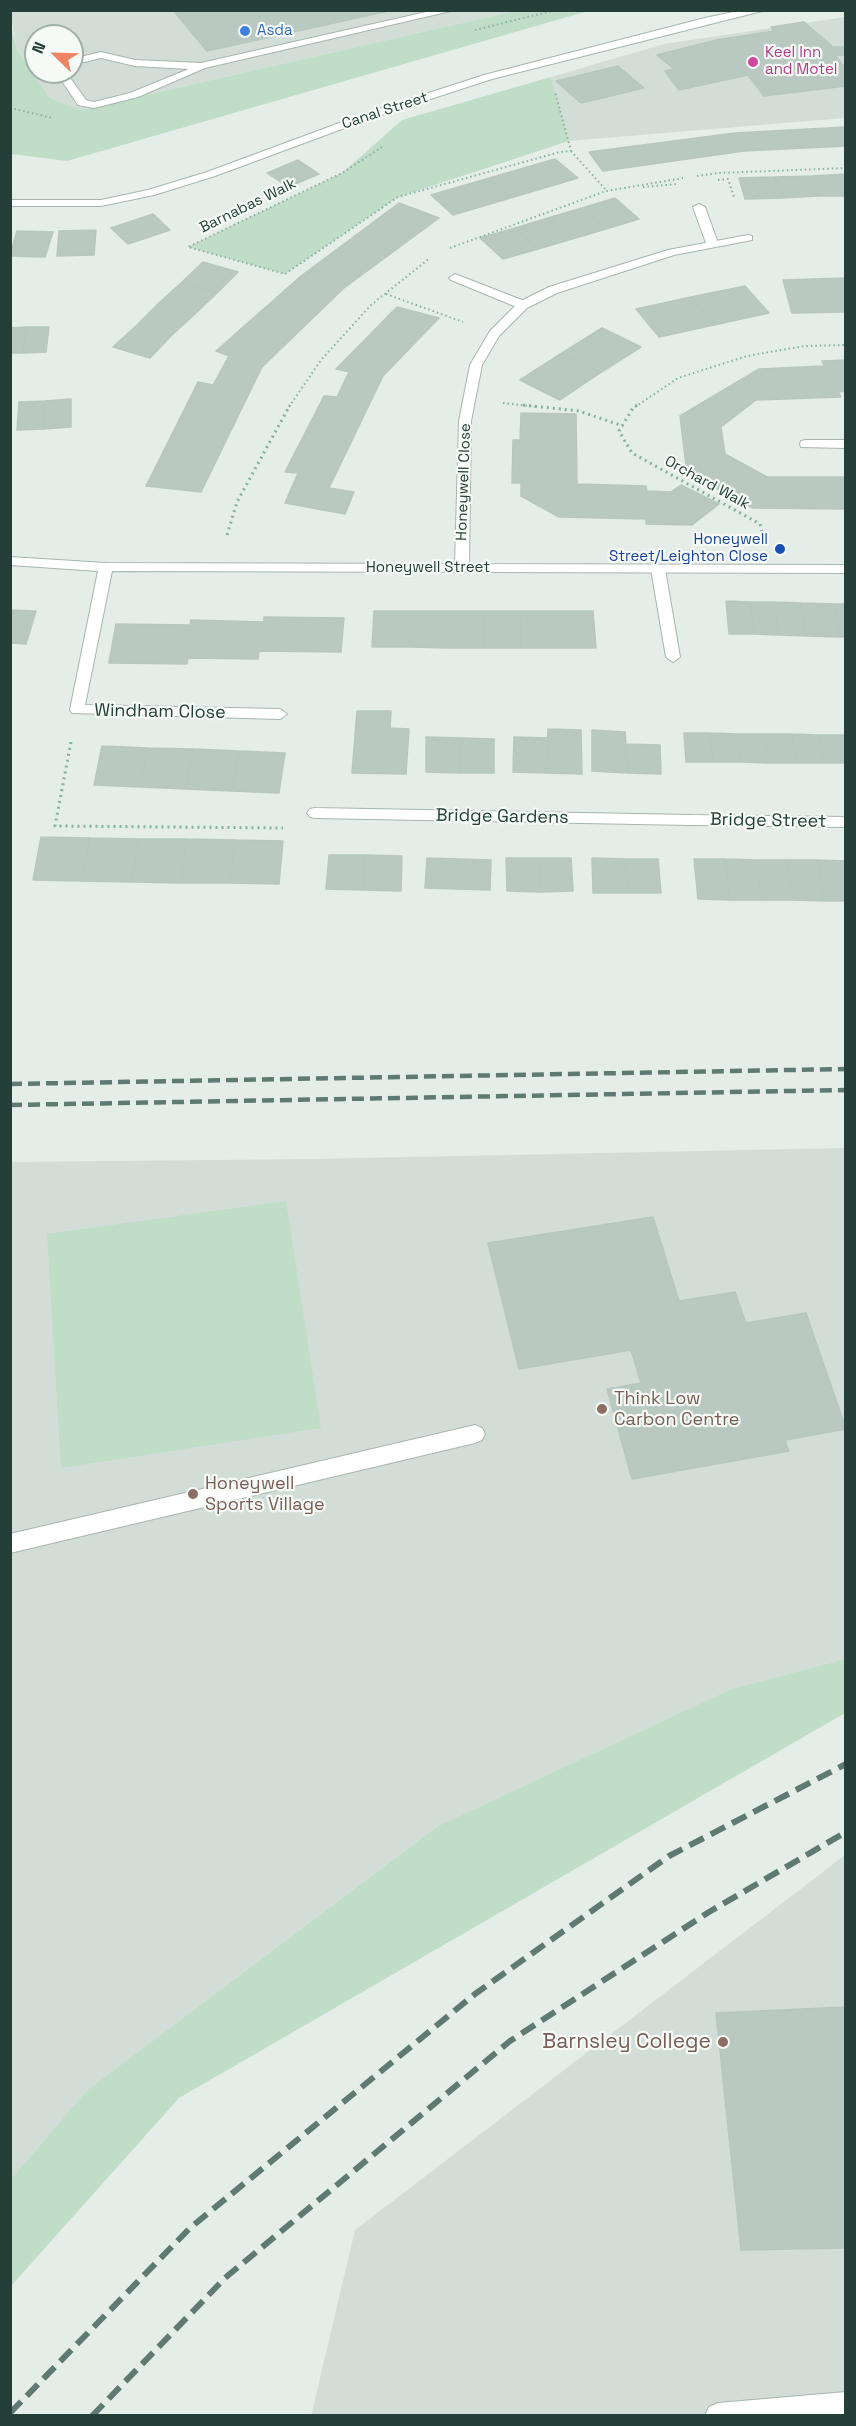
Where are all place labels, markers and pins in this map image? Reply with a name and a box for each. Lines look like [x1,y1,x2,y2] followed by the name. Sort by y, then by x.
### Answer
[257,22,293,40] place label: Asda
[238,24,252,38] marker: Asda
[765,44,837,79] place label: Keel Inn and Motel
[746,55,760,69] marker: Keel Inn and Motel
[609,531,768,566] place label: Honeywell Street/Leighton Close
[773,542,787,556] marker: Honeywell Street/Leighton Close
[614,1388,739,1430] place label: Think Low Carbon Centre
[595,1402,609,1416] marker: Think Low Carbon Centre
[205,1473,325,1516] place label: Honeywell Sports Village
[186,1487,200,1501] marker: Honeywell Sports Village
[542,2029,711,2055] place label: Barnsley College
[716,2035,730,2049] marker: Barnsley College

